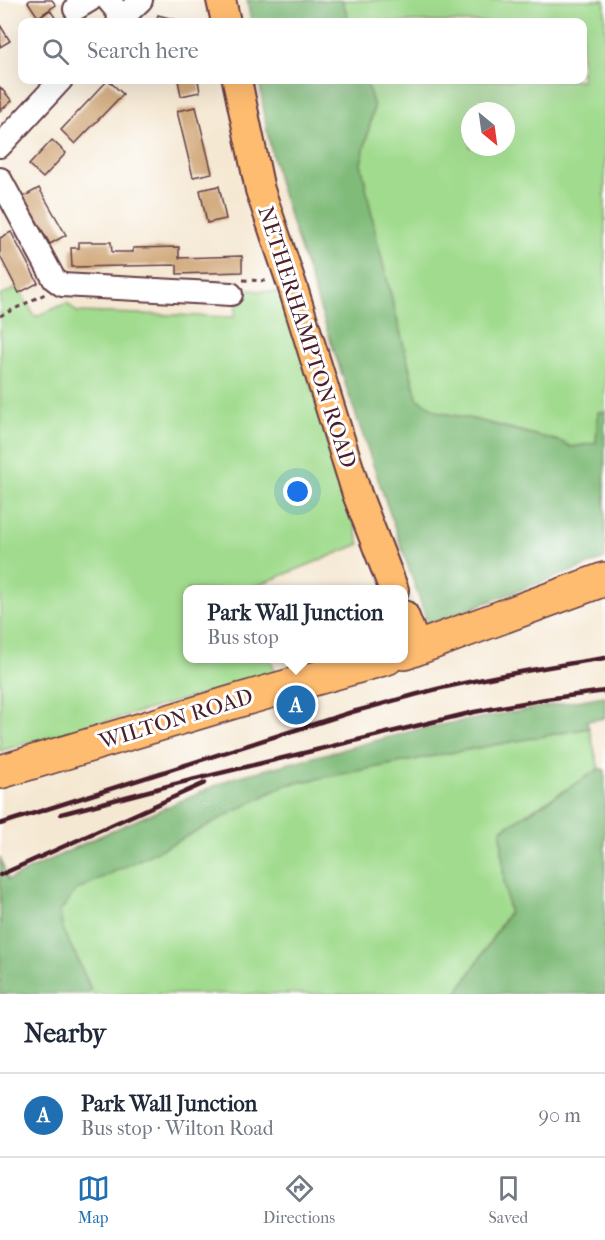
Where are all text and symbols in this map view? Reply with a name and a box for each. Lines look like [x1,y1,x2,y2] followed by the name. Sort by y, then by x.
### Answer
[18,18,587,84] search box
[39,35,72,68] icon: search
[87,38,199,64] text: Search here
[461,102,515,156] north arrow
[252,203,362,471] street label: NETHERHAMPTON ROAD
[283,477,312,506] your location
[183,585,408,663] popup
[207,600,384,626] text: Park Wall Junction
[207,626,279,649] text: Bus stop
[276,682,316,728] pin: A
[95,683,256,755] street label: WILTON ROAD
[24,1018,106,1049] text: Nearby
[81,1091,257,1117] text: Park Wall Junction
[37,1104,50,1127] text: A
[539,1104,581,1127] text: 90 m
[81,1117,274,1140] text: Bus stop · Wilton Road
[77,1172,110,1227] tab: Map
[263,1172,335,1227] tab: Directions
[489,1172,528,1227] tab: Saved

